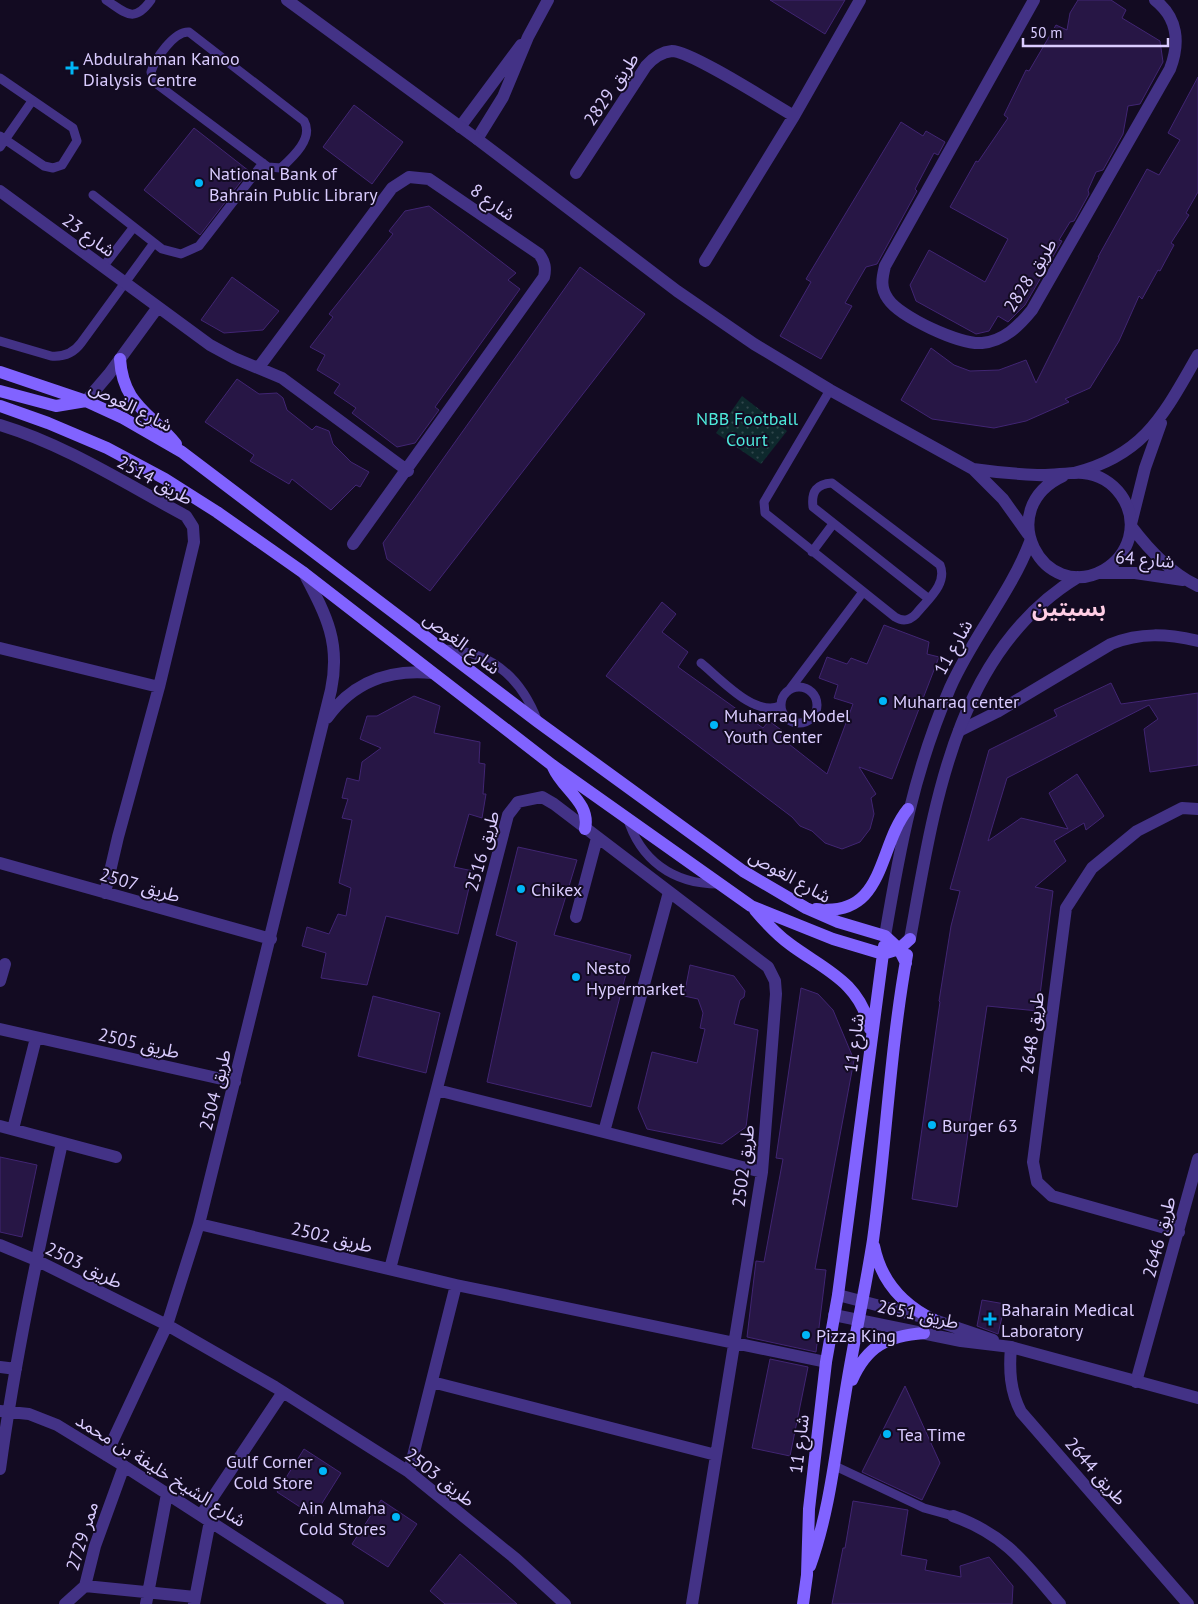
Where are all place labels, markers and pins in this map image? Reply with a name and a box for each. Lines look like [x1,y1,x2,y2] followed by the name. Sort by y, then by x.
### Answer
[83,47,240,91] place label: Abdulrahman Kanoo Dialysis Centre
[65,61,79,75] marker: Abdulrahman Kanoo Dialysis Centre
[209,162,378,206] place label: National Bank of Bahrain Public Library
[193,177,205,189] marker: National Bank of Bahrain Public Library
[893,690,1019,713] place label: Muharraq center
[877,695,889,707] marker: Muharraq center
[724,704,851,748] place label: Muharraq Model Youth Center
[708,719,720,731] marker: Muharraq Model Youth Center
[531,878,582,901] place label: Chikex
[515,883,527,895] marker: Chikex
[586,956,685,1000] place label: Nesto Hypermarket
[570,971,582,983] marker: Nesto Hypermarket
[942,1114,1018,1137] place label: Burger 63
[926,1119,938,1131] marker: Burger 63
[1001,1298,1135,1342] place label: Baharain Medical Laboratory
[983,1312,997,1326] marker: Baharain Medical Laboratory
[816,1324,896,1347] place label: Pizza King
[800,1329,812,1341] marker: Pizza King
[897,1423,966,1446] place label: Tea Time
[881,1428,893,1440] marker: Tea Time
[226,1450,313,1494] place label: Gulf Corner Cold Store
[317,1465,329,1477] marker: Gulf Corner Cold Store
[298,1496,386,1540] place label: Ain Almaha Cold Stores
[390,1511,402,1523] marker: Ain Almaha Cold Stores

